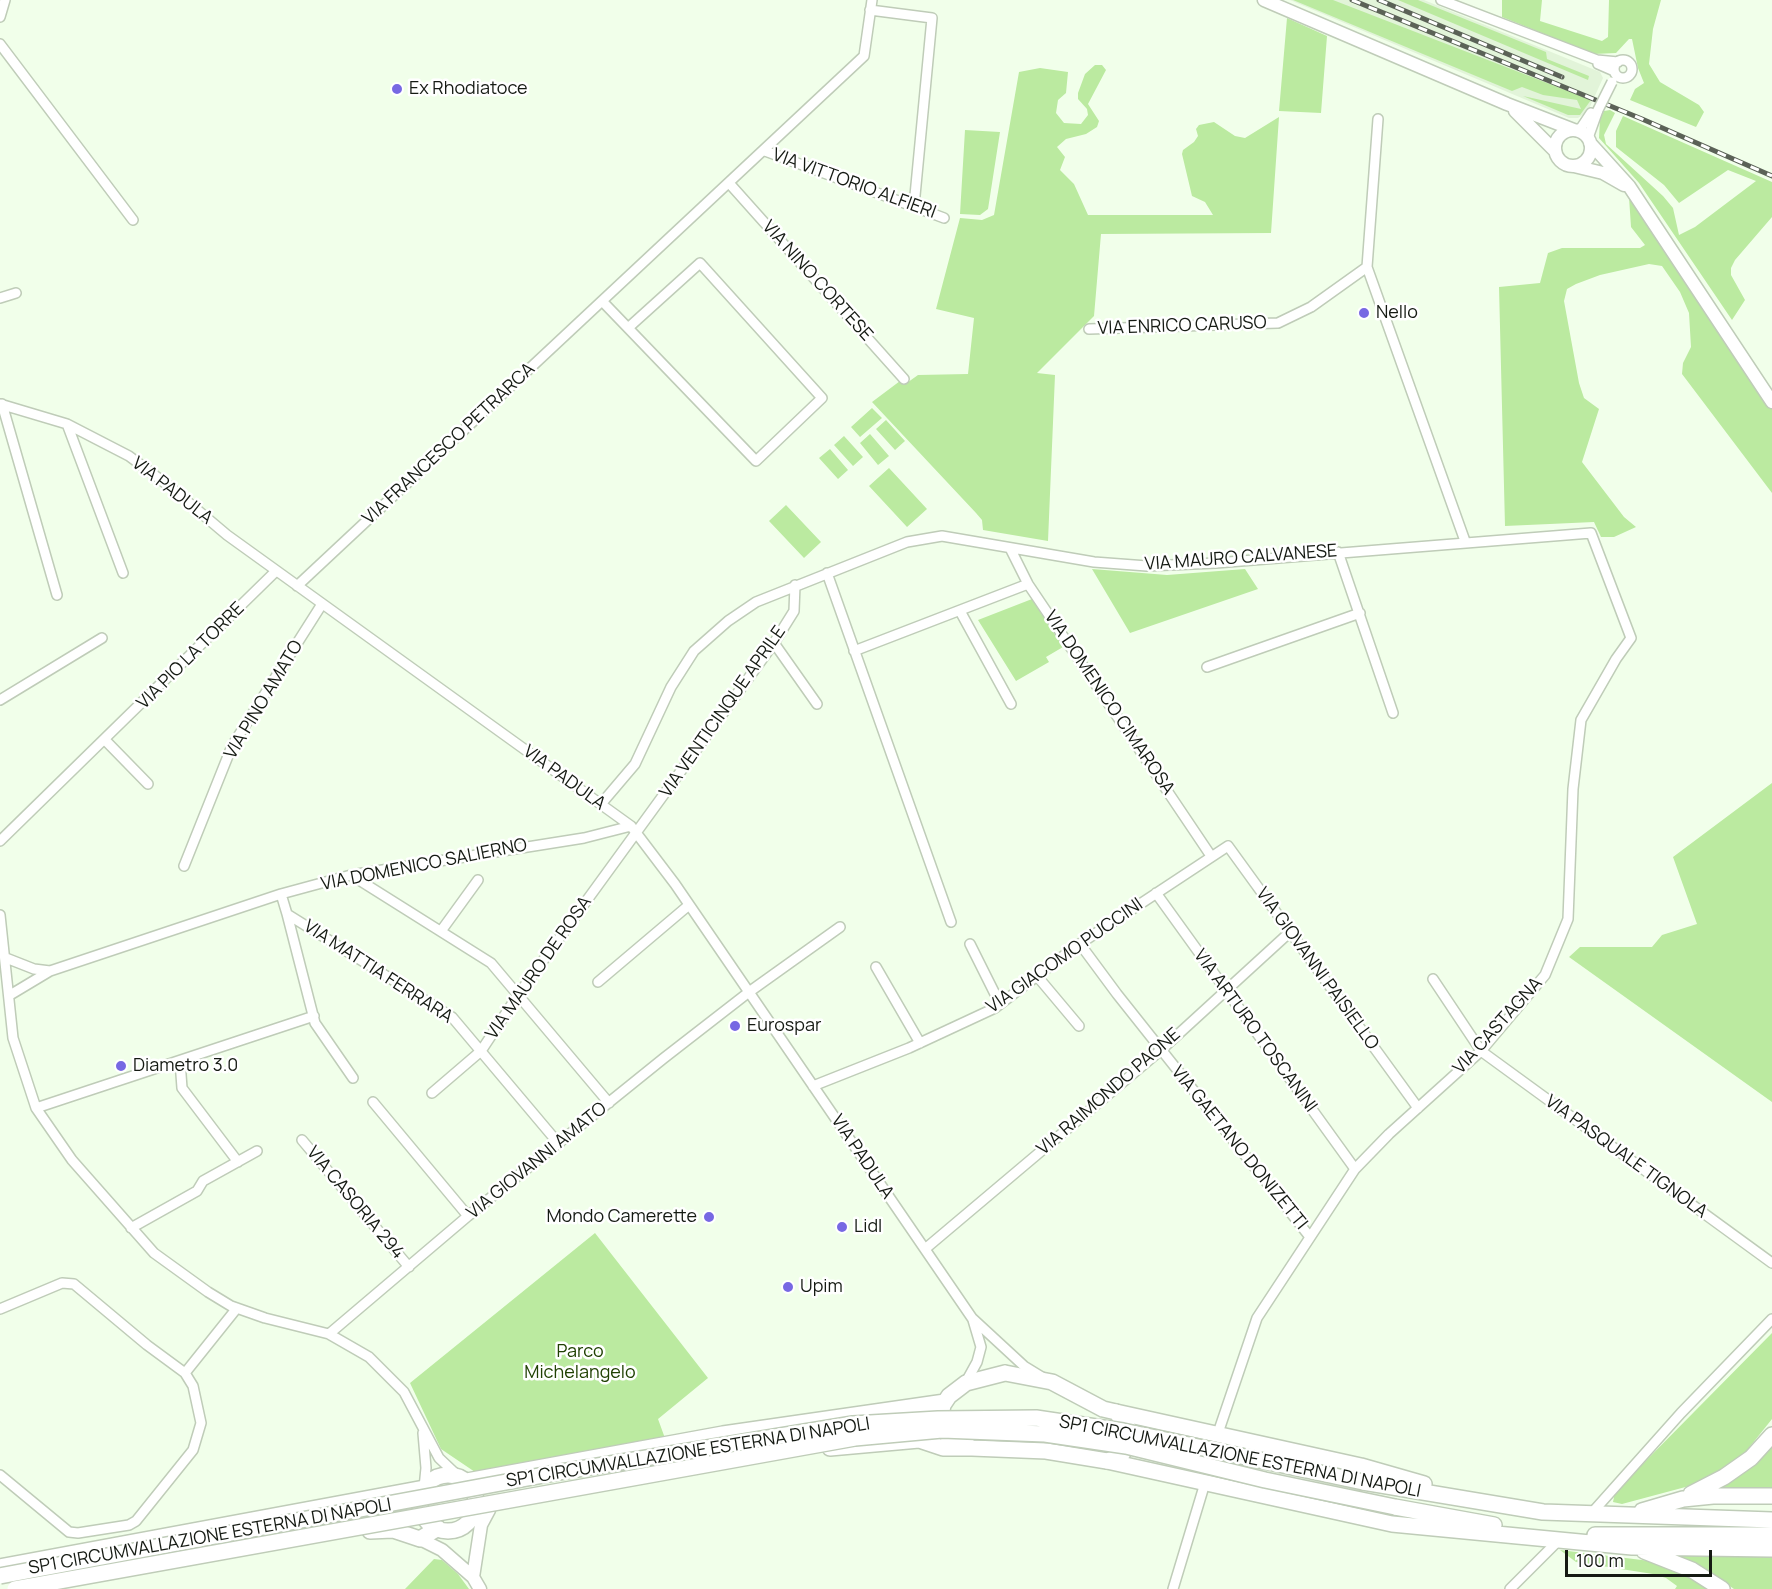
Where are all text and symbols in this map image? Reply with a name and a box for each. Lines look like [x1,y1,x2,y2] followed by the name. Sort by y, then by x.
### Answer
[409,78,528,100] place label: Ex Rhodiatoce
[390,82,404,96] marker: Ex Rhodiatoce
[769,144,939,224] street label: VIA VITTORIO ALFIERI
[757,216,877,346] street label: VIA NINO CORTESE
[1376,302,1418,324] place label: Nello
[1357,306,1371,320] marker: Nello
[1097,312,1267,340] street label: VIA ENRICO CARUSO
[359,359,539,529] street label: VIA FRANCESCO PETRARCA
[127,453,217,529] street label: VIA PADULA
[1144,540,1338,576] street label: VIA MAURO CALVANESE
[133,598,249,714] street label: VIA PIO LA TORRE
[1039,607,1179,799] street label: VIA DOMENICO CIMAROSA
[655,622,791,802] street label: VIA VENTICINQUE APRILE
[220,637,308,763] street label: VIA PINO AMATO
[519,741,609,815] street label: VIA PADULA
[319,834,529,896] street label: VIA DOMENICO SALIERNO
[1251,884,1383,1054] street label: VIA GIOVANNI PAISIELLO
[481,892,597,1044] street label: VIA MAURO DE ROSA
[983,894,1147,1018] street label: VIA GIACOMO PUCCINI
[299,916,457,1028] street label: VIA MATTIA FERRARA
[1189,945,1321,1117] street label: VIA ARTURO TOSCANINI
[1449,973,1547,1079] street label: VIA CASTAGNA
[747,1015,821,1037] place label: Eurospar
[728,1019,742,1033] marker: Eurospar
[1033,1024,1185,1160] street label: VIA RAIMONDO PAONE
[133,1055,238,1077] place label: Diametro 3.0
[114,1059,128,1073] marker: Diametro 3.0
[1166,1062,1312,1234] street label: VIA GAETANO DONIZETTI
[1541,1091,1711,1223] street label: VIA PASQUALE TIGNOLA
[463,1098,611,1224] street label: VIA GIOVANNI AMATO
[826,1111,898,1203] street label: VIA PADULA
[302,1142,408,1264] street label: VIA CASORIA 294
[546,1206,697,1228] place label: Mondo Camerette
[702,1210,716,1224] marker: Mondo Camerette
[854,1216,882,1238] place label: Lidl
[835,1220,849,1234] marker: Lidl
[800,1276,843,1298] place label: Upim
[781,1280,795,1294] marker: Upim
[524,1341,636,1384] park label: Parco Michelangelo
[1057,1411,1423,1503] street label: SP1 CIRCUMVALLAZIONE ESTERNA DI NAPOLI
[504,1414,872,1492] street label: SP1 CIRCUMVALLAZIONE ESTERNA DI NAPOLI
[27,1494,393,1580] street label: SP1 CIRCUMVALLAZIONE ESTERNA DI NAPOLI
[1568,1538,1715,1576] scale bar
[1576,1548,1624,1572] text: 100 m

